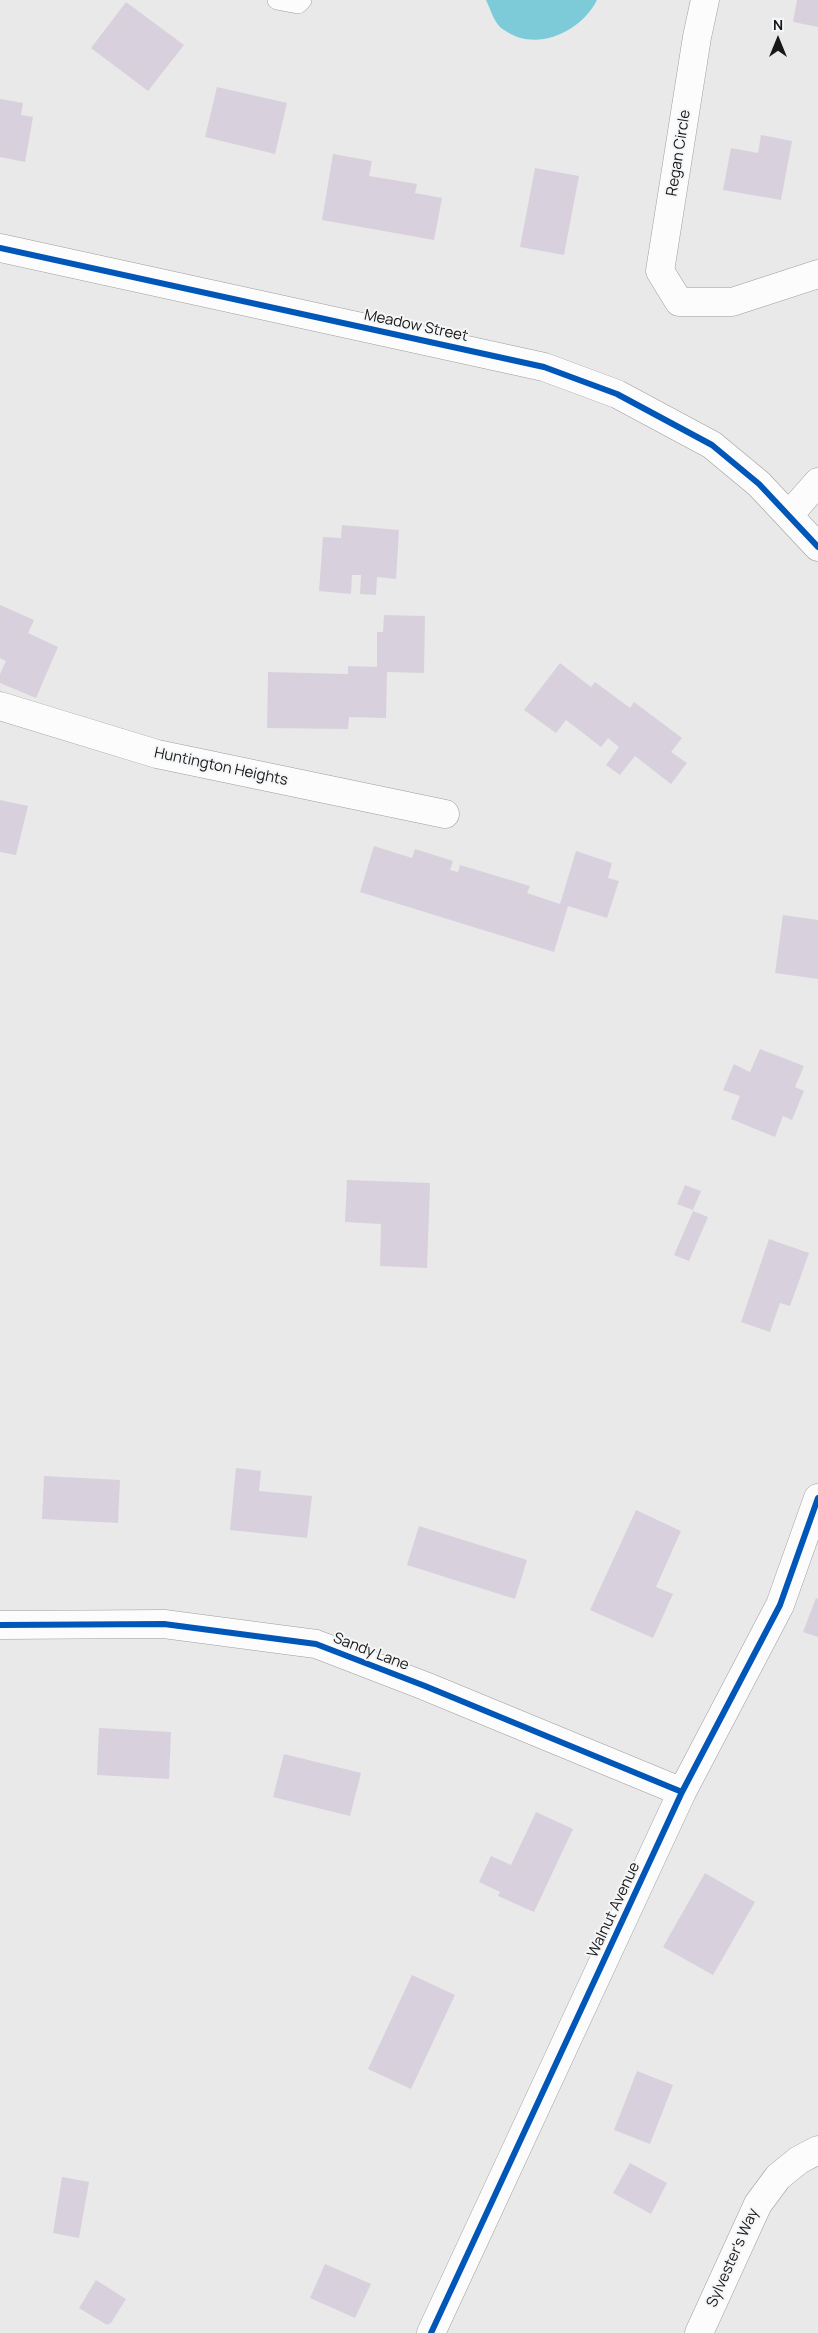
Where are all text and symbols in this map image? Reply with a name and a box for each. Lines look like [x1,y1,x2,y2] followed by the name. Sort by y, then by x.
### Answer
[753,15,803,65] north arrow
[773,15,783,34] text: N
[663,109,695,197] street label: Regan Circle
[362,306,470,346] street label: Meadow Street
[153,744,289,790] street label: Huntington Heights
[330,1629,412,1675] street label: Sandy Lane
[584,1859,644,1961] street label: Walnut Avenue
[703,2206,763,2310] street label: Sylvester's Way

